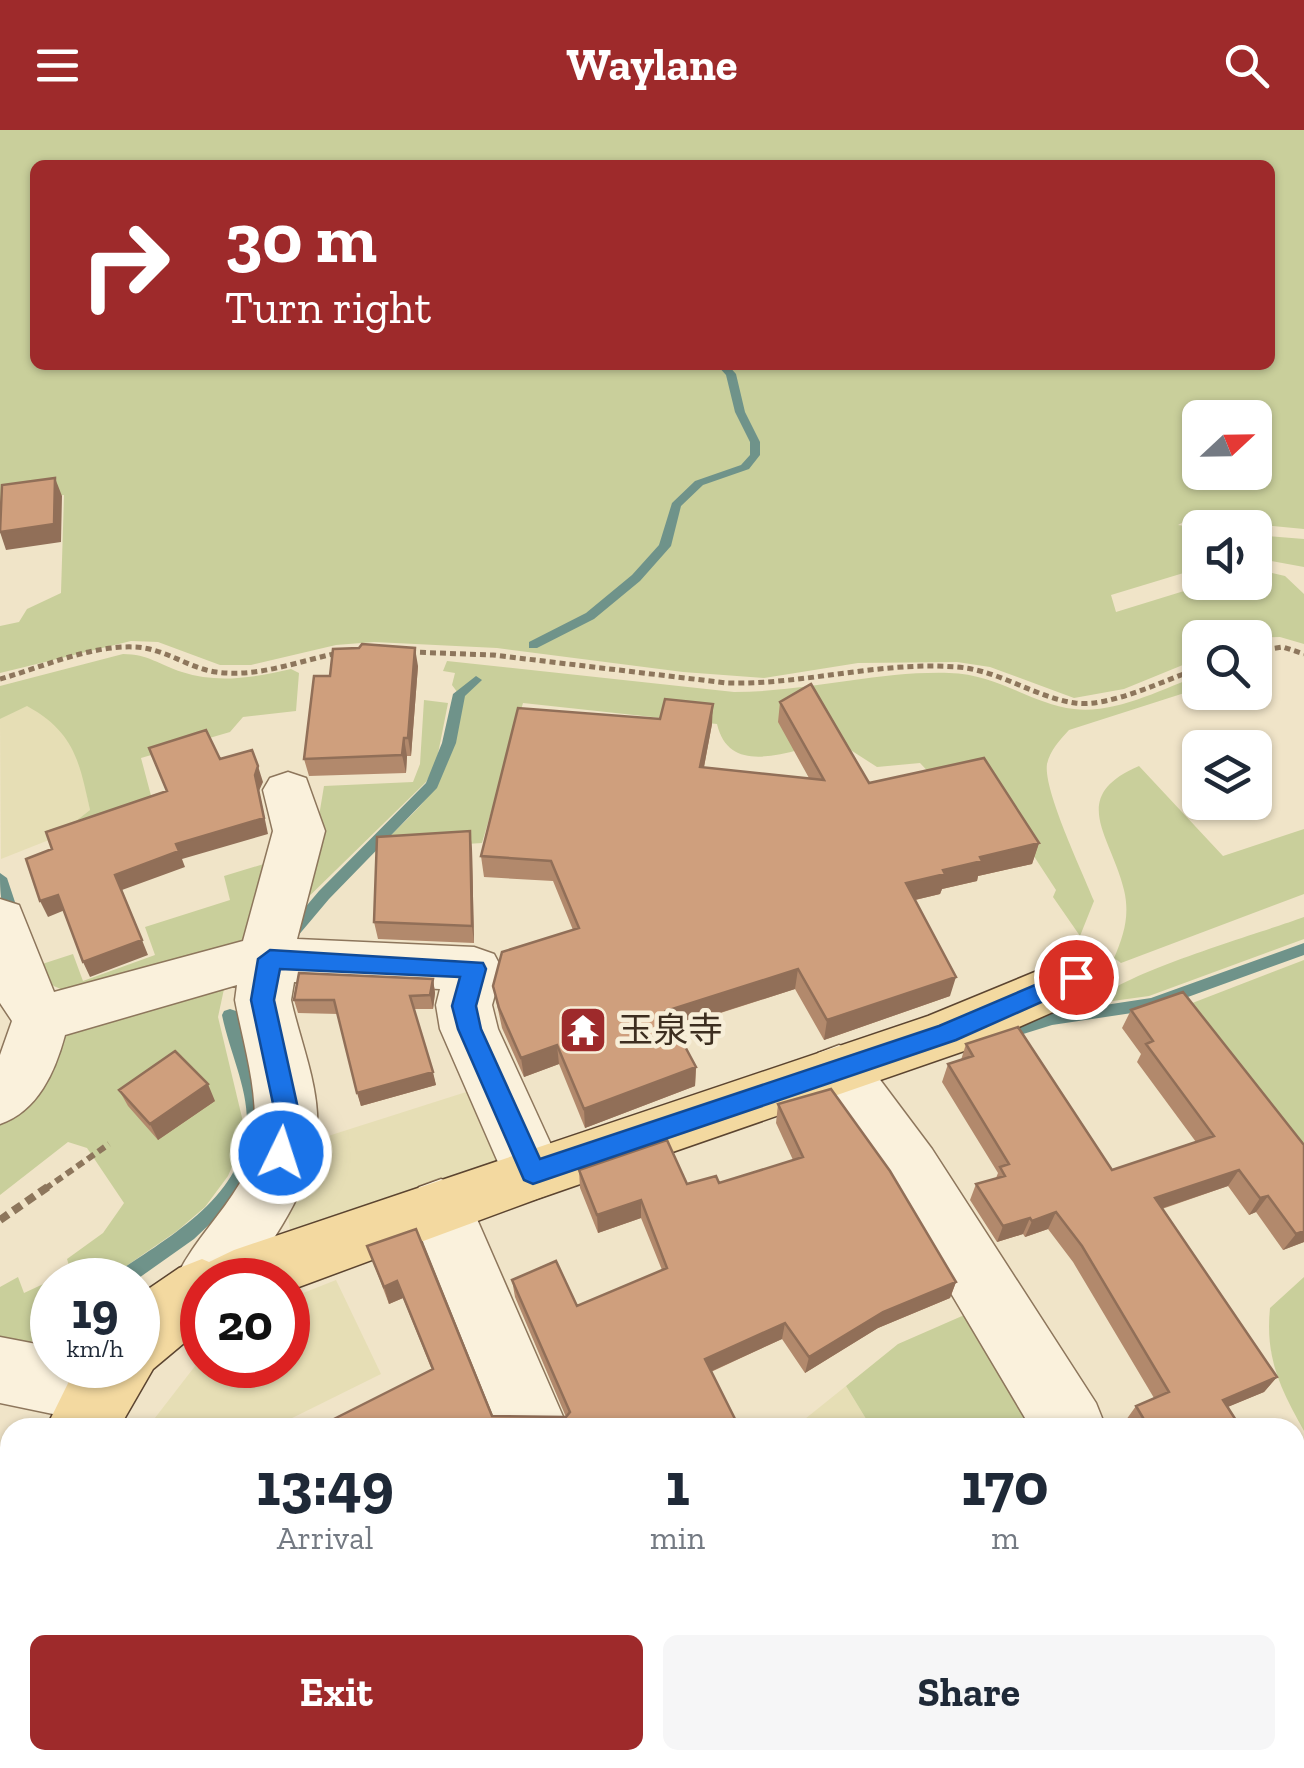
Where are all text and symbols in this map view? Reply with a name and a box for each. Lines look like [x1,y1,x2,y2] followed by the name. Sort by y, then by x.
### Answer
[30,38,85,93] icon: menu
[566,38,738,92] text: Waylane
[1219,38,1274,93] icon: search
[225,196,377,280] text: 30 m
[60,200,190,330] icon: right
[225,281,431,335] text: Turn right
[1182,400,1272,490] north arrow
[1182,400,1272,820] map controls
[1182,510,1272,600] button: sound
[1182,620,1272,710] button: search
[1182,730,1272,820] button: layers
[1034,935,1119,1020] pin
[1049,950,1104,1005] icon: arrive
[557,1004,609,1056] temple icon: 玉泉寺
[618,1009,723,1051] place label: 玉泉寺
[229,1101,333,1205] position arrow
[180,1258,310,1388] speed limit sign: 20
[72,1281,118,1341] text: 19
[66,1333,124,1363] text: km/h
[256,1448,394,1520] text: 13:49
[665,1448,690,1520] text: 1
[961,1448,1049,1520] text: 170
[277,1519,373,1557] text: Arrival
[650,1519,705,1557] text: min
[991,1519,1019,1557] text: m
[30,1635,643,1750] button: Exit
[663,1635,1275,1750] button: Share

